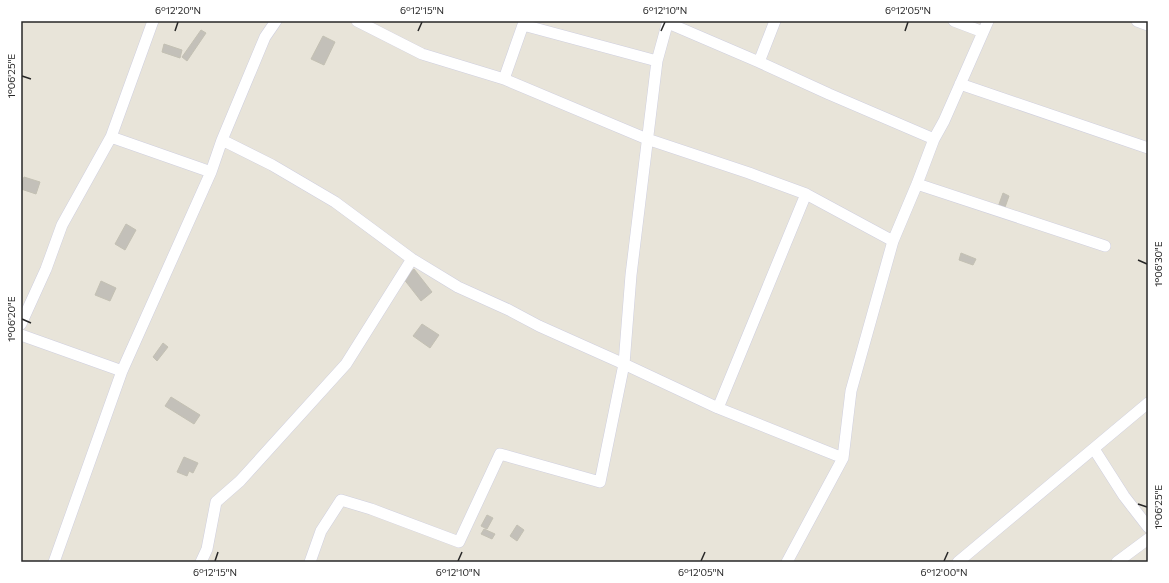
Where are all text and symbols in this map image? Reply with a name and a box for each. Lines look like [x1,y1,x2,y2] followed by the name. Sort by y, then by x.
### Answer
[155,4,201,16] text: 6°12'20"N
[400,4,444,16] text: 6°12'15"N
[643,4,687,16] text: 6°12'10"N
[885,4,931,16] text: 6°12'05"N
[5,54,17,98] text: 1°06'25"E
[1152,241,1164,287] text: 1°06'30"E
[5,296,17,342] text: 1°06'20"E
[1152,485,1164,529] text: 1°06'25"E
[193,566,237,578] text: 6°12'15"N
[436,566,480,578] text: 6°12'10"N
[678,566,724,578] text: 6°12'05"N
[921,566,967,578] text: 6°12'00"N

